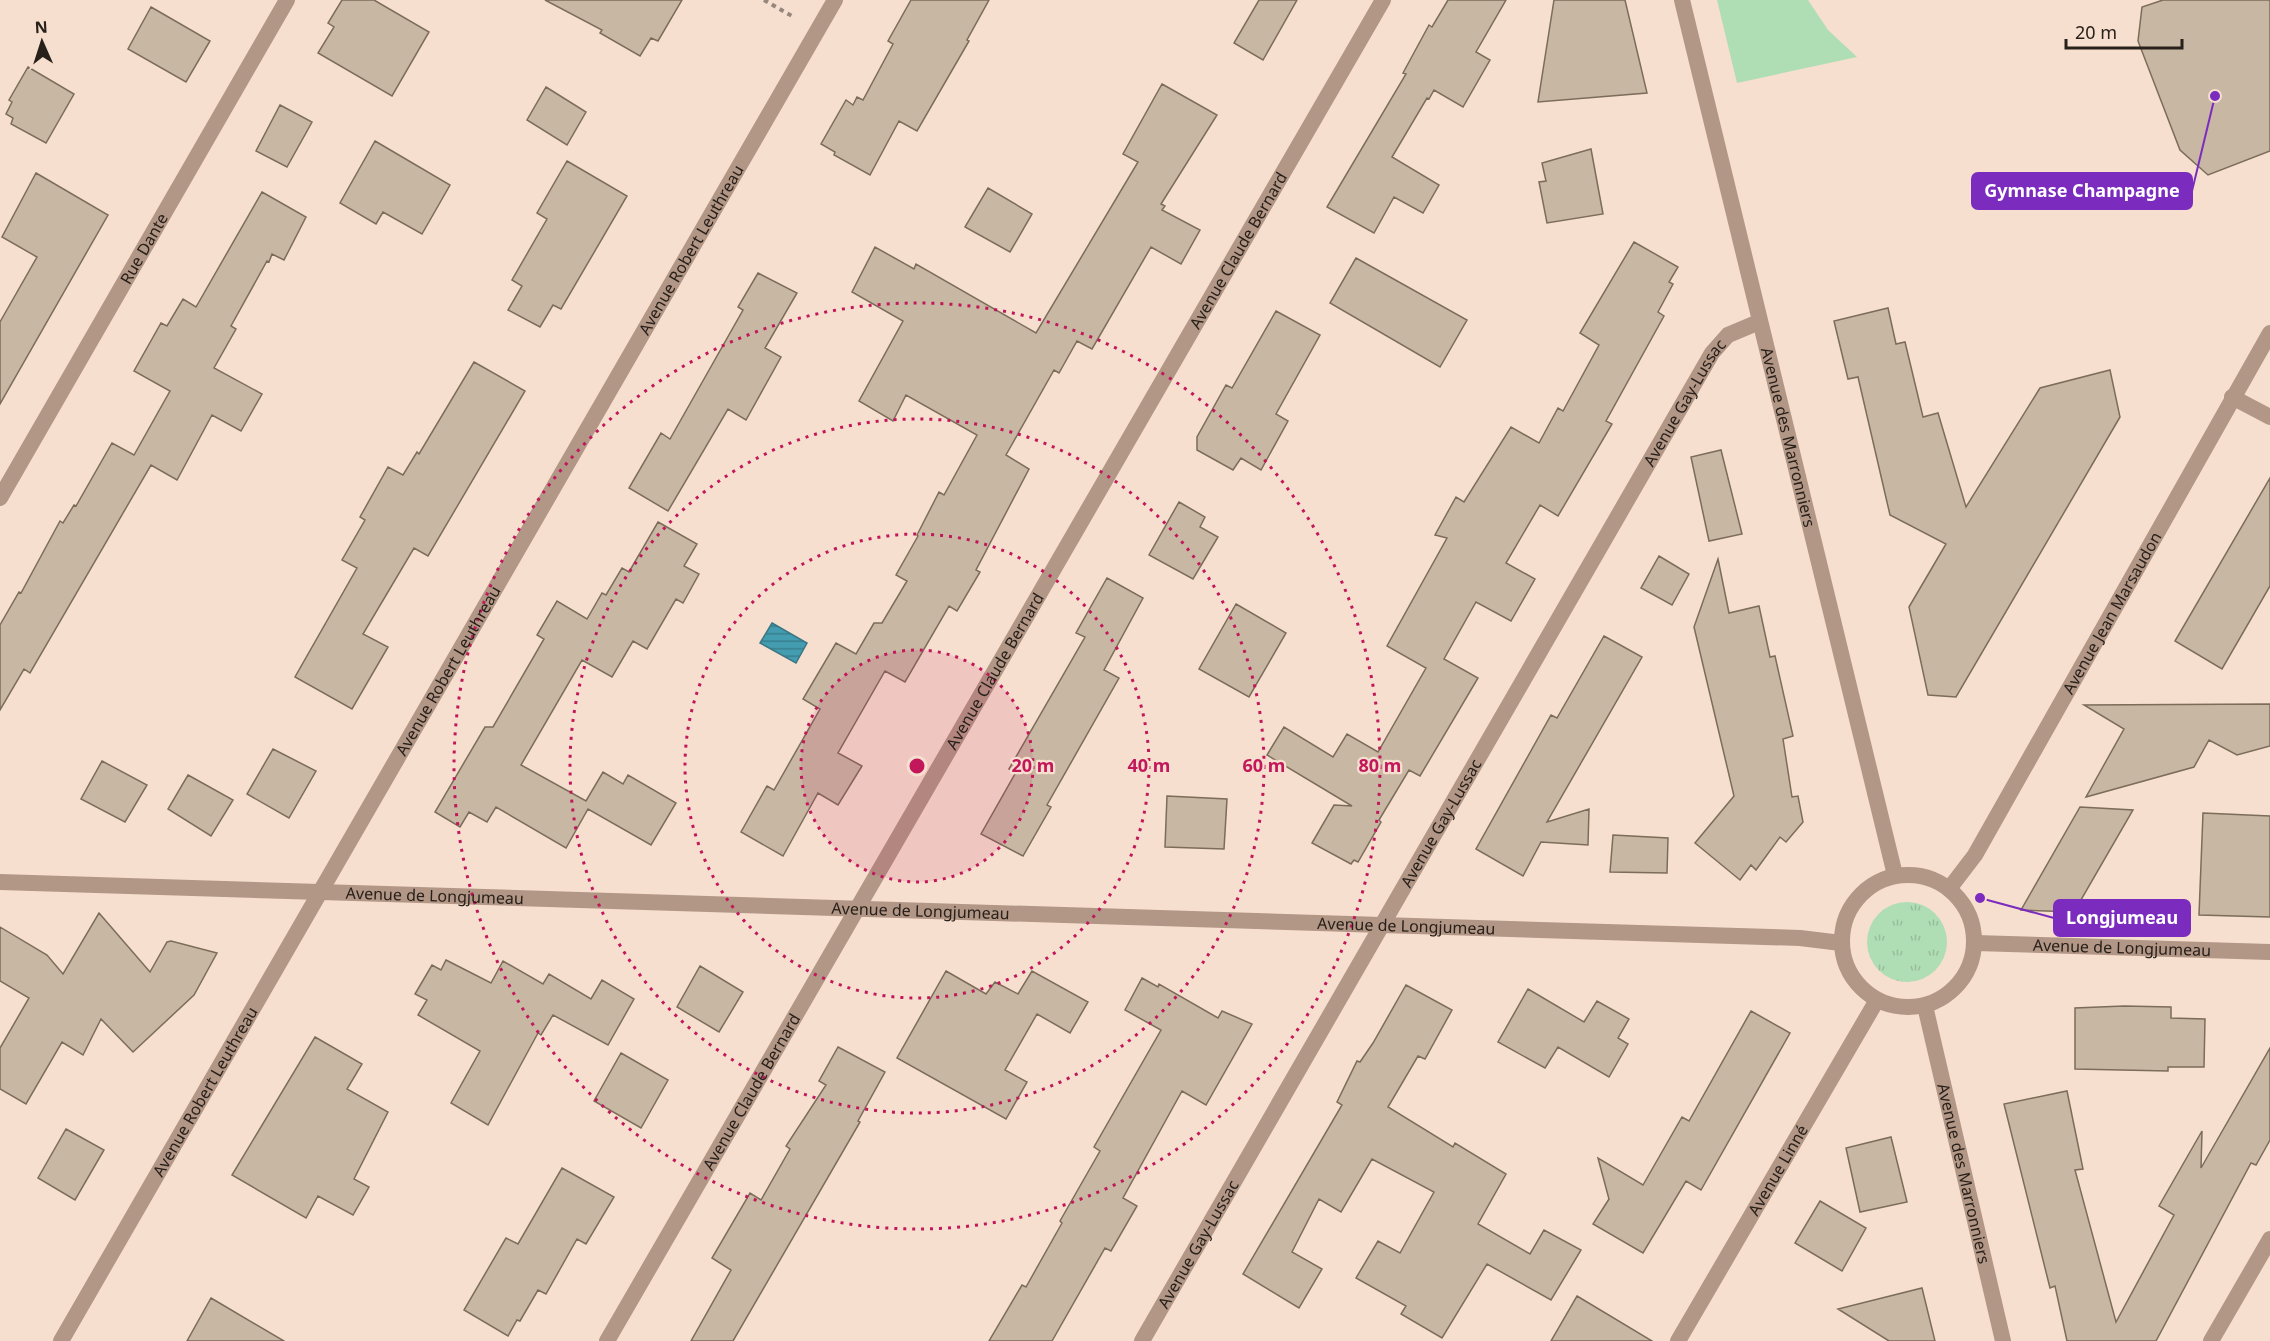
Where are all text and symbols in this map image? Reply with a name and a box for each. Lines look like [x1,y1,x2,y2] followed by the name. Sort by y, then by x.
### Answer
[12,12,72,72] north arrow
[2066,12,2182,50] scale bar
[34,16,48,38] text: N
[2075,20,2117,44] text: 20 m
[633,161,749,339] street label: Avenue Robert Leuthreau
[1184,168,1292,333] street label: Avenue Claude Bernard
[1972,173,2192,209] callout: Gymnase Champagne
[1984,178,2180,202] text: Gymnase Champagne
[115,209,173,288] street label: Rue Dante
[1638,334,1731,470] street label: Avenue Gay-Lussac
[1756,345,1821,529] street label: Avenue des Marronniers
[2057,528,2166,698] street label: Avenue Jean Marsaudon
[390,582,506,760] street label: Avenue Robert Leuthreau
[941,589,1049,753] street label: Avenue Claude Bernard
[1012,753,1054,777] text: 20 m
[1128,753,1170,777] text: 40 m
[1243,753,1285,777] text: 60 m
[1359,753,1401,777] text: 80 m
[1395,755,1487,891] street label: Avenue Gay-Lussac
[907,756,927,776] centre of rings
[345,882,524,909] street label: Avenue de Longjumeau
[831,897,1010,924] street label: Avenue de Longjumeau
[2054,900,2190,936] callout: Longjumeau
[2066,905,2178,929] text: Longjumeau
[1317,912,1496,940] street label: Avenue de Longjumeau
[2033,934,2211,961] street label: Avenue de Longjumeau
[147,1003,263,1180] street label: Avenue Robert Leuthreau
[697,1009,805,1174] street label: Avenue Claude Bernard
[1932,1081,1996,1266] street label: Avenue des Marronniers
[1743,1121,1813,1219] street label: Avenue Linné
[1152,1176,1244,1312] street label: Avenue Gay-Lussac

